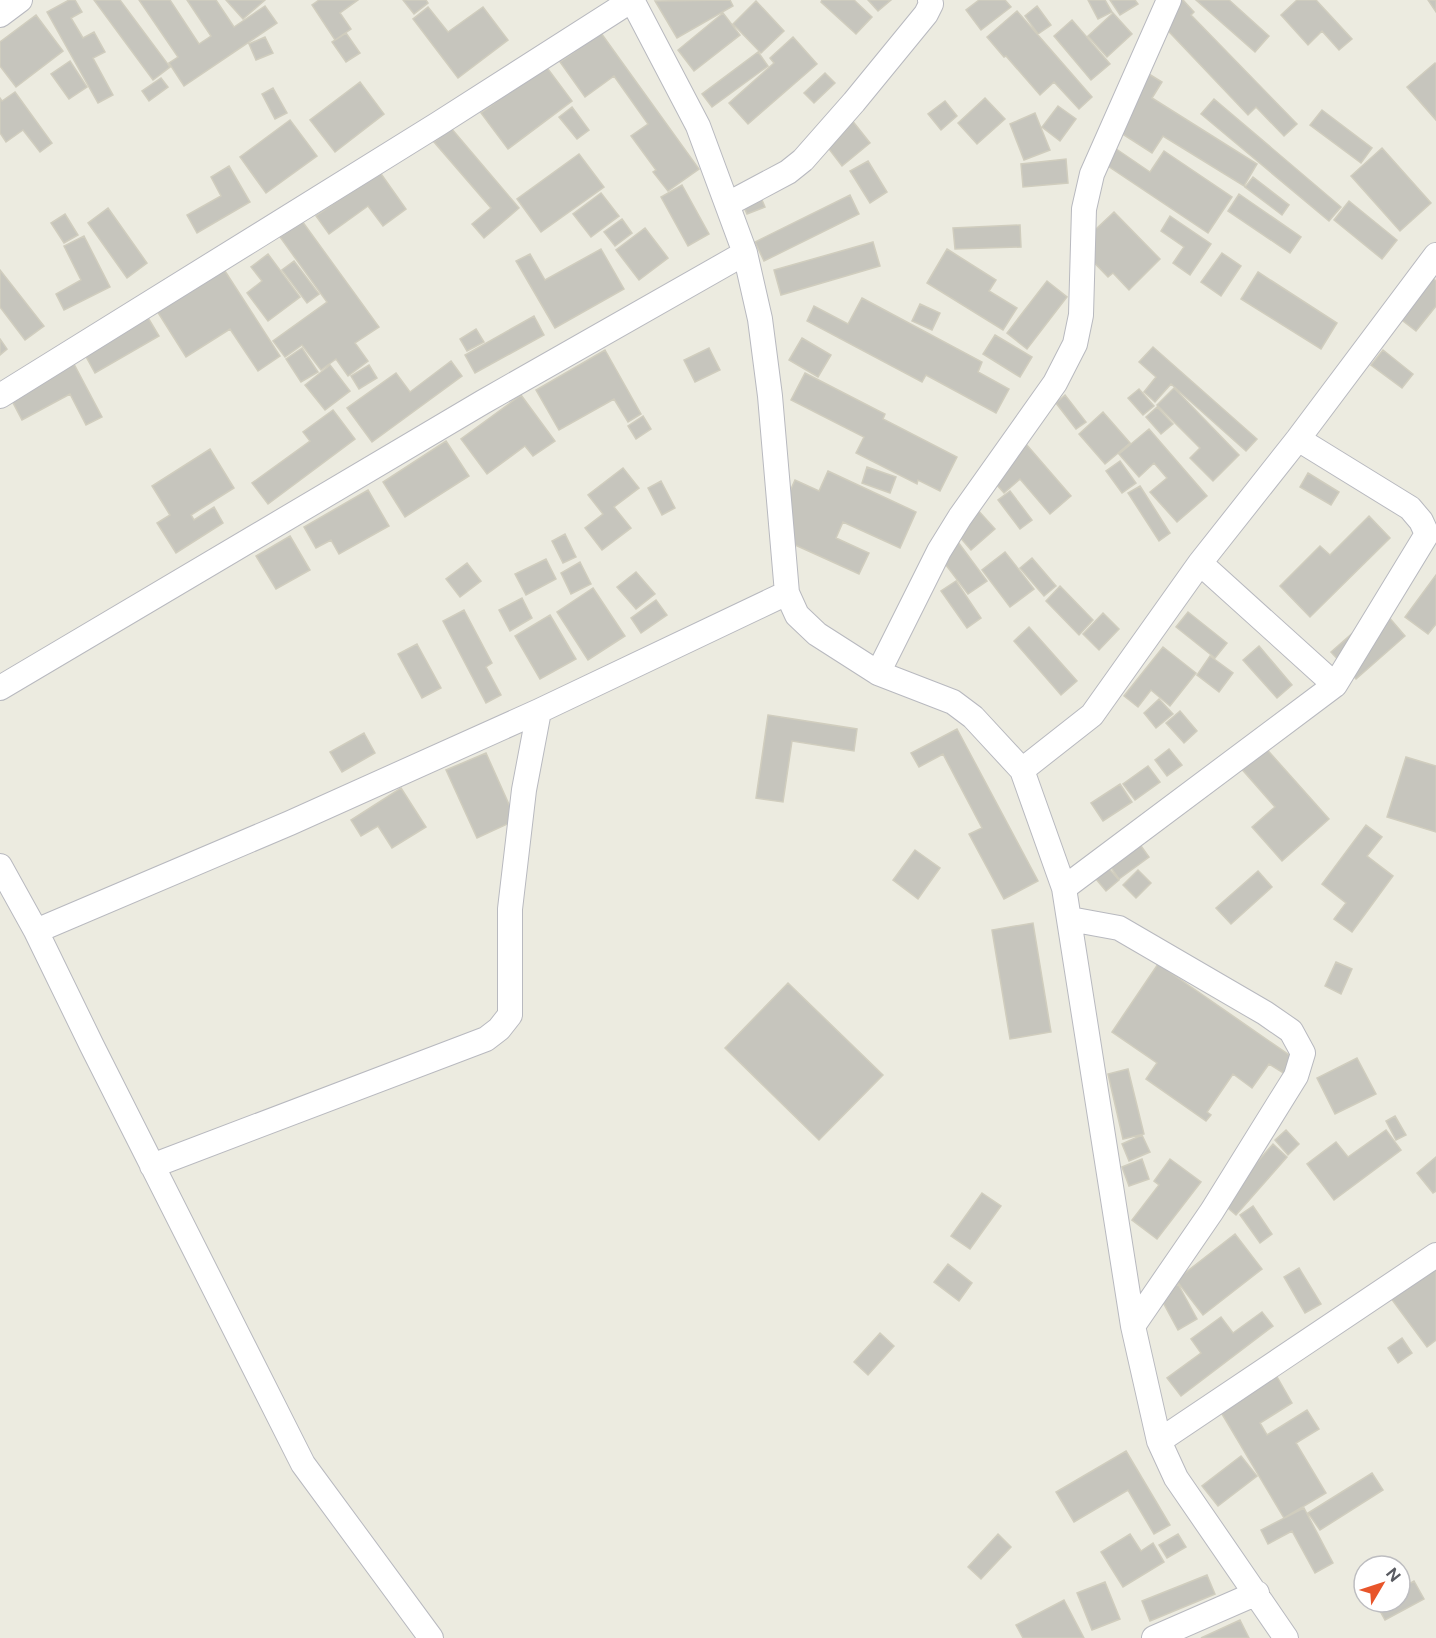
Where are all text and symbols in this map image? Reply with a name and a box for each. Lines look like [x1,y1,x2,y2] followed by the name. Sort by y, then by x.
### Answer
[1352,1554,1412,1614] north arrow
[1382,1564,1405,1586] text: N

